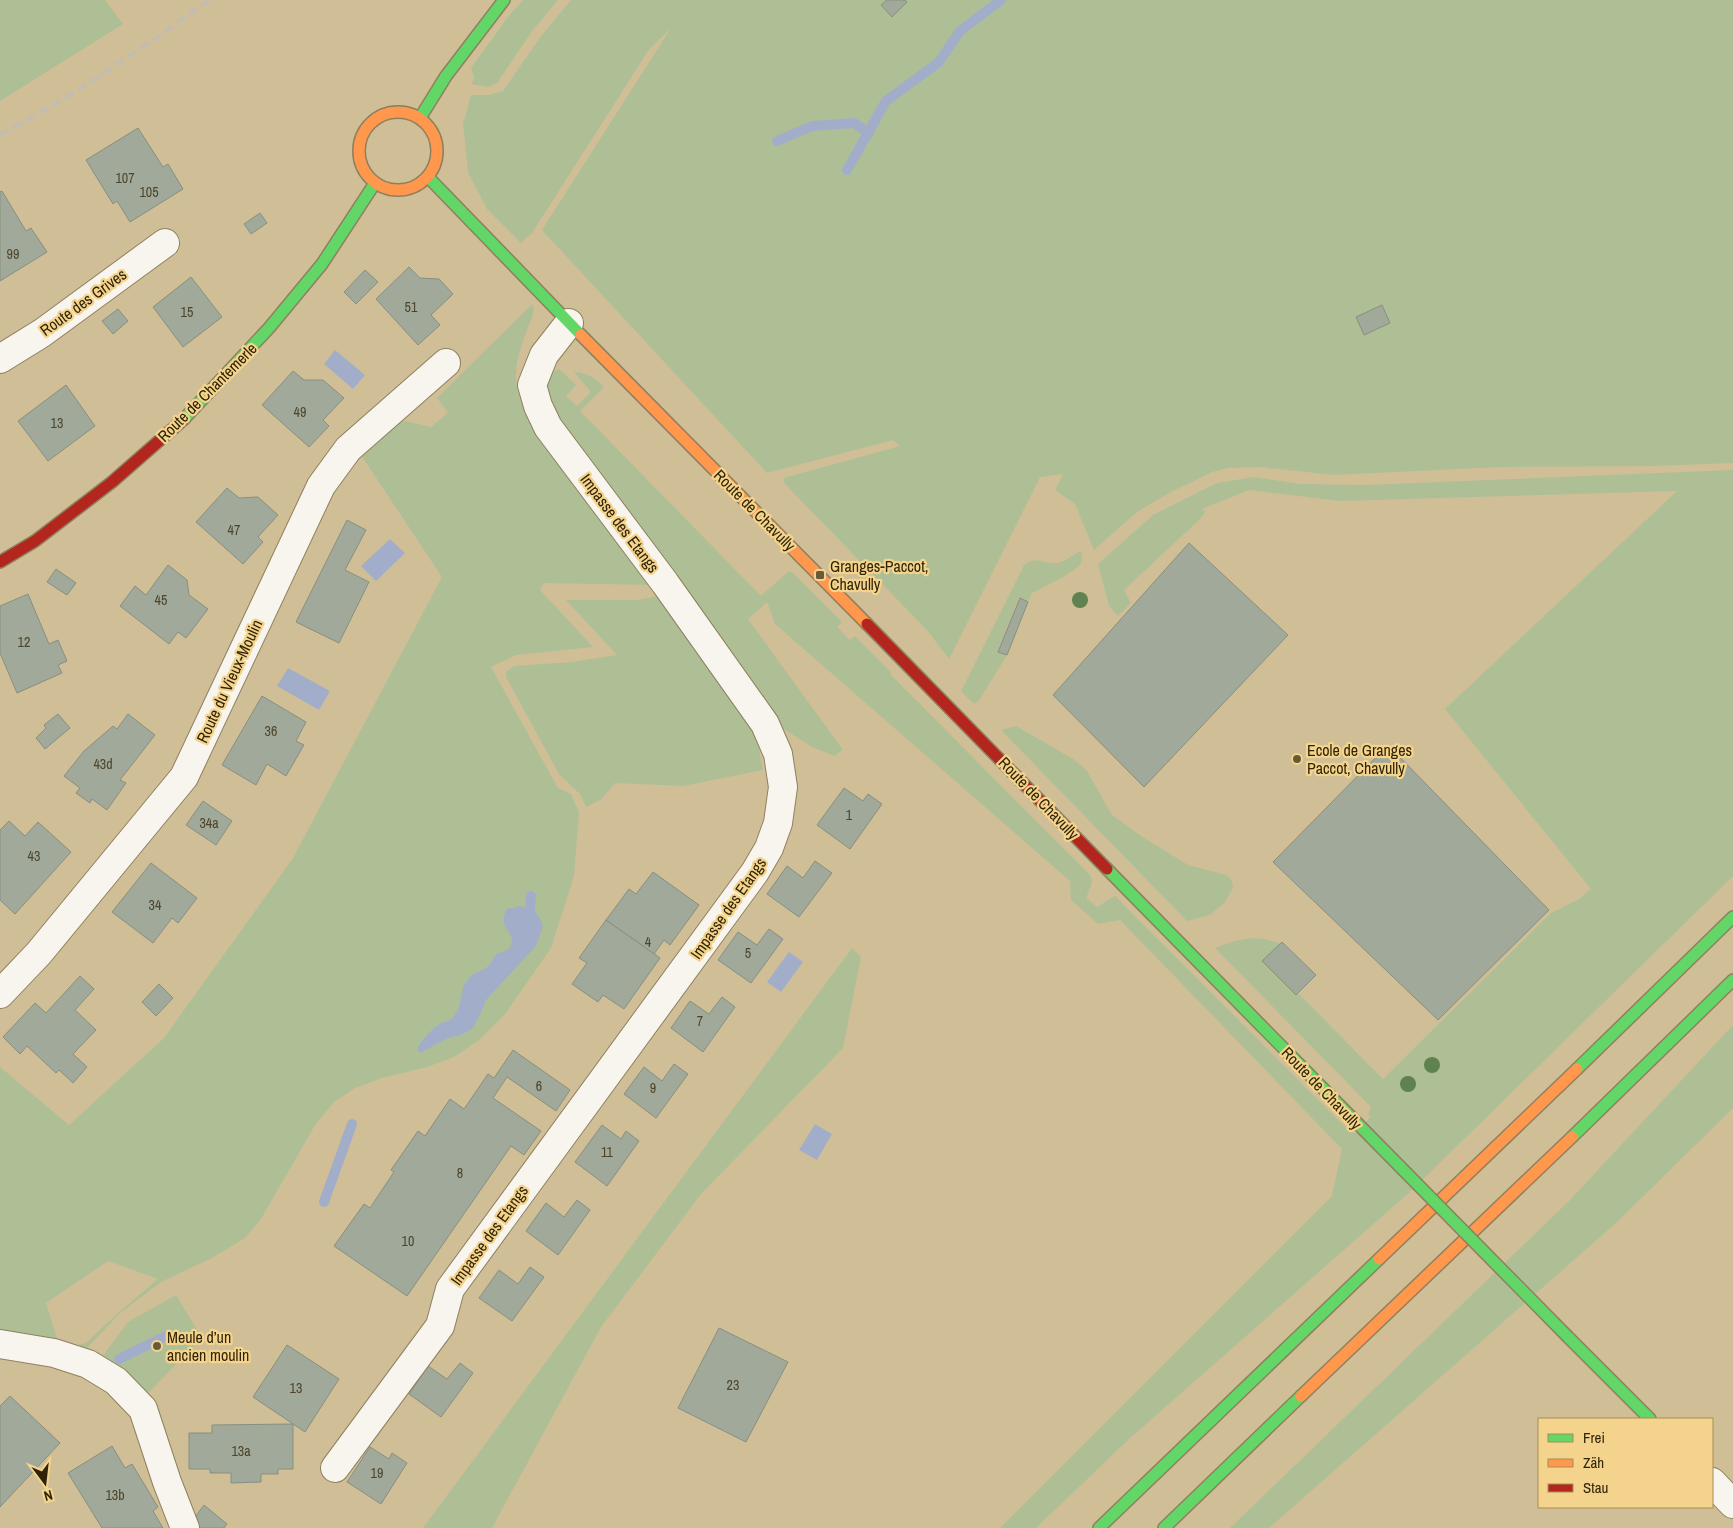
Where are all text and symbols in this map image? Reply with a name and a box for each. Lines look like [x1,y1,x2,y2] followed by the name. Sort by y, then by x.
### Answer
[115,169,135,187] house number: 107
[139,183,159,201] house number: 105
[7,245,19,263] house number: 99
[35,263,131,341] street label: Route des Grives
[405,298,418,316] house number: 51
[181,303,193,321] house number: 15
[153,338,261,446] street label: Route de Chantemerle
[294,403,306,421] house number: 49
[51,414,63,432] house number: 13
[709,464,801,556] street label: Route de Chavully
[575,469,665,577] street label: Impasse des Etangs
[228,521,240,539] house number: 47
[830,555,928,595] place label: Granges-Paccot, Chavully
[814,569,826,581] marker: Granges-Paccot, Chavully
[155,591,167,609] house number: 45
[191,616,267,746] street label: Route du Vieux-Moulin
[18,633,30,651] house number: 12
[265,722,277,740] house number: 36
[1307,739,1412,779] place label: Ecole de Granges Paccot, Chavully
[994,752,1084,845] street label: Route de Chavully
[1291,753,1303,765] marker: Ecole de Granges Paccot, Chavully
[93,755,113,773] house number: 43d
[846,806,853,824] house number: 1
[199,814,219,832] house number: 34a
[28,847,40,865] house number: 43
[685,853,771,963] street label: Impasse des Etangs
[149,896,162,914] house number: 34
[645,933,652,951] house number: 4
[745,944,751,962] house number: 5
[697,1012,703,1030] house number: 7
[1277,1042,1367,1135] street label: Route de Chavully
[536,1077,542,1095] house number: 6
[650,1079,656,1097] house number: 9
[601,1143,614,1161] house number: 11
[457,1164,463,1182] house number: 8
[445,1180,533,1290] street label: Impasse des Etangs
[402,1232,414,1250] house number: 10
[167,1326,249,1366] place label: Meule d’un ancien moulin
[151,1340,163,1352] marker: Meule d’un ancien moulin
[727,1376,739,1394] house number: 23
[290,1379,302,1397] house number: 13
[1538,1418,1713,1508] legend
[1583,1427,1605,1448] text: Frei
[231,1442,251,1460] house number: 13a
[1583,1452,1604,1473] text: Zäh
[20,1458,70,1508] north arrow
[371,1464,383,1482] house number: 19
[1583,1477,1608,1498] text: Stau
[42,1486,55,1505] text: N
[105,1486,125,1504] house number: 13b

